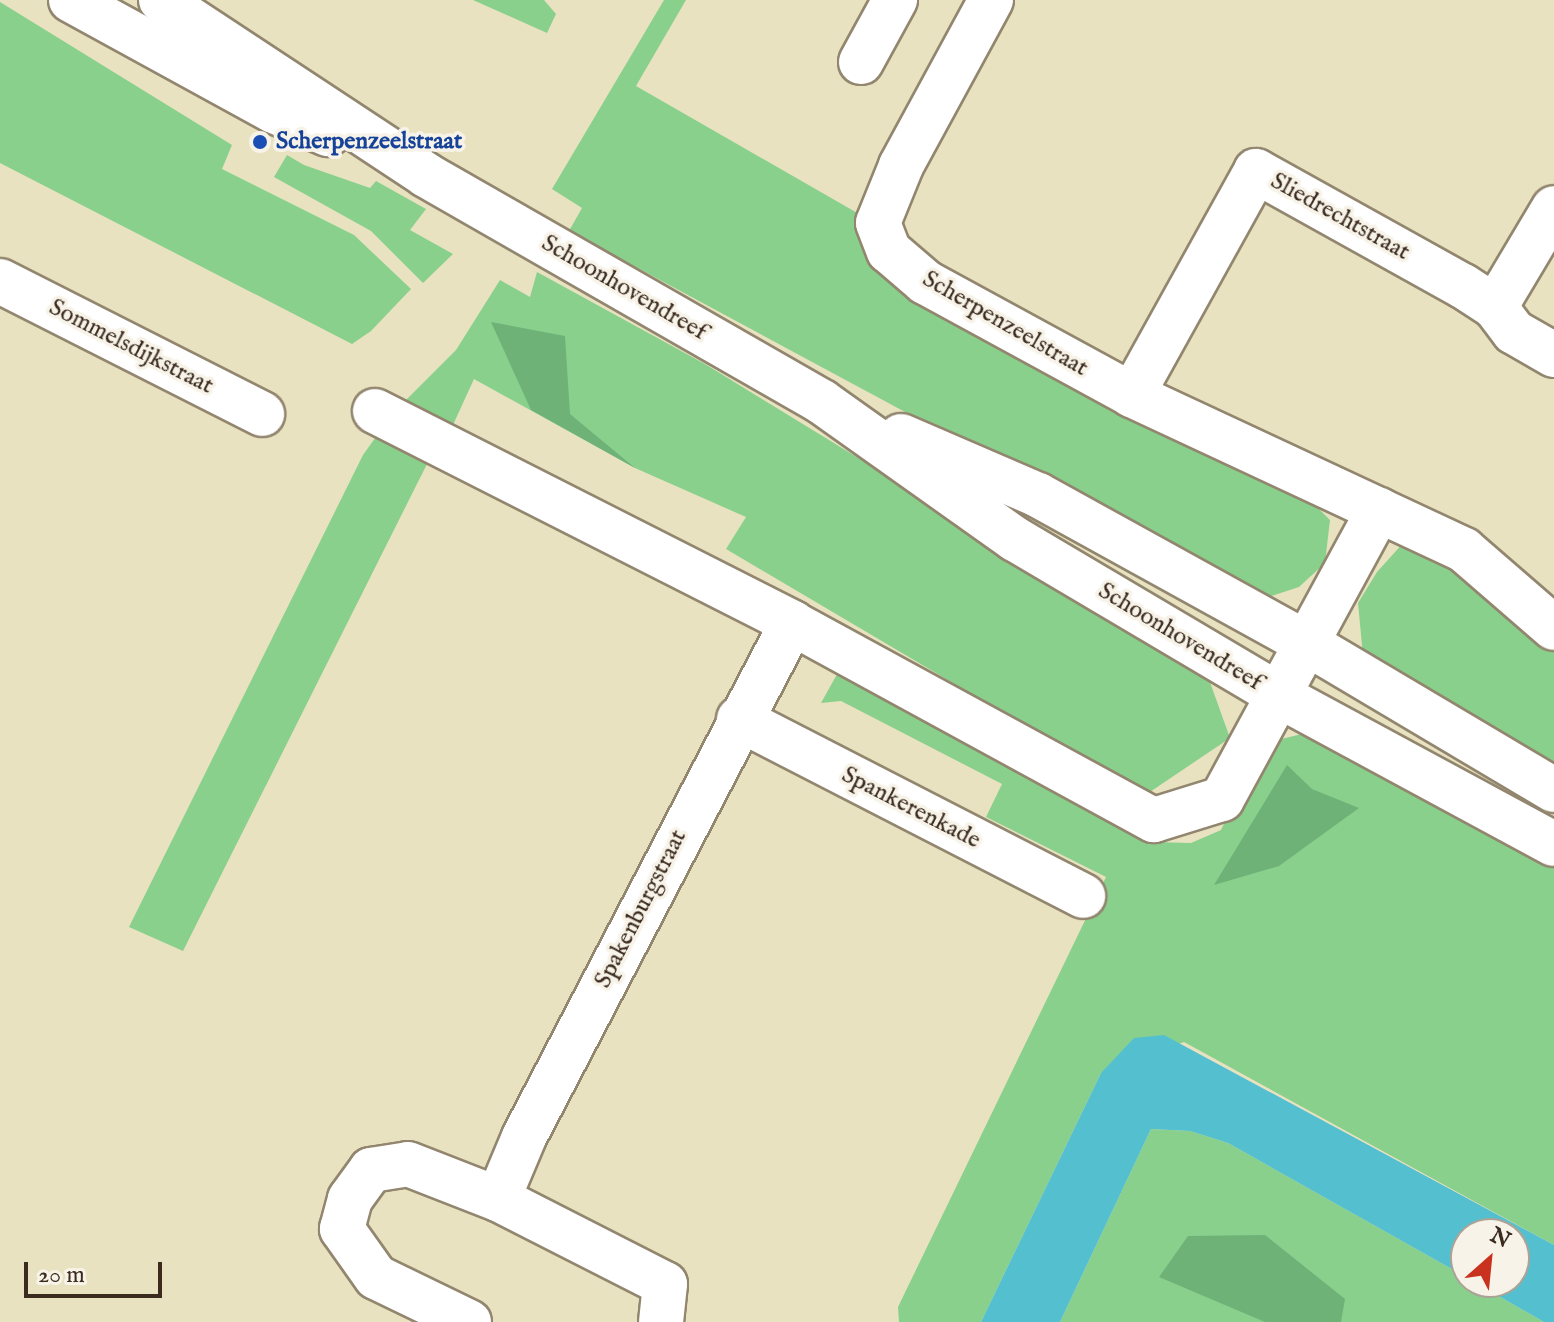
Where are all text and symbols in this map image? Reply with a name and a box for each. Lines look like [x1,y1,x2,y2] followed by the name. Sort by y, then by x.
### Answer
[276,128,462,156] place label: Scherpenzeelstraat
[251,133,269,151] marker: Scherpenzeelstraat
[1265,167,1415,267] street label: Sliedrechtstraat
[536,229,712,347] street label: Schoonhovendreef
[917,265,1093,383] street label: Scherpenzeelstraat
[44,293,218,401] street label: Sommelsdijkstraat
[1093,577,1267,697] street label: Schoonhovendreef
[837,761,985,855] street label: Spankerenkade
[589,825,693,993] street label: Spakenburgstraat
[1450,1218,1530,1298] north arrow
[1485,1222,1515,1255] text: N
[28,1246,166,1296] scale bar
[38,1260,85,1291] text: 20 m

